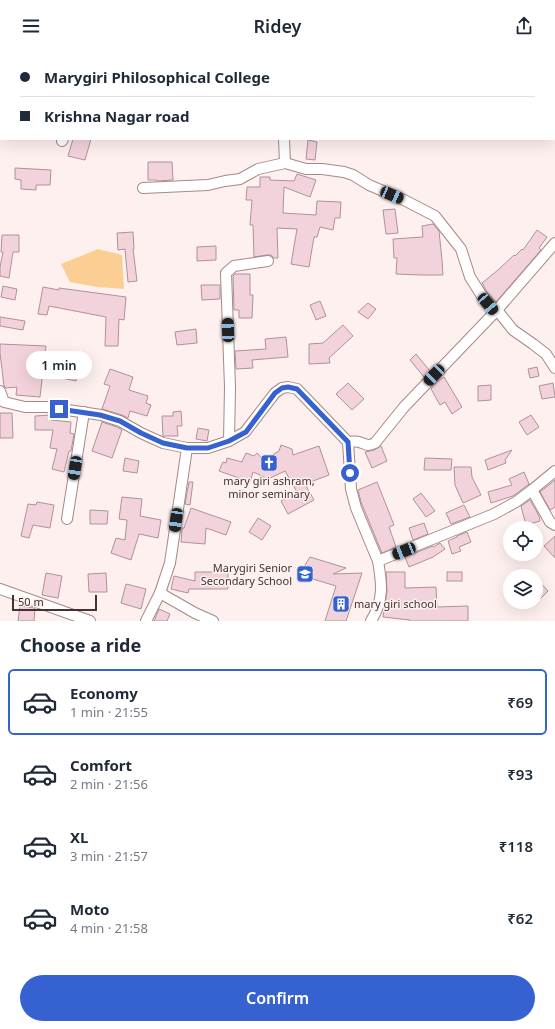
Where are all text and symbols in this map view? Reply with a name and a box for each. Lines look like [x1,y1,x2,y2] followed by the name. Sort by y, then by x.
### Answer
[254,14,301,38] text: Ridey
[20,15,42,37] icon: menu
[513,15,535,37] icon: share
[44,67,270,87] text: Marygiri Philosophical College
[44,106,190,126] text: Krishna Nagar road
[379,185,405,205] car
[476,291,500,317] car
[222,318,234,342] car
[26,351,92,379] callout: 1 min
[41,356,77,374] text: 1 min
[421,362,447,388] car
[50,400,68,418] route end
[259,453,279,473] church icon: mary giri ashram, minor seminary
[67,455,83,481] car
[341,464,359,482] route start
[223,473,315,501] place label: mary giri ashram, minor seminary
[168,507,184,533] car
[503,521,543,609] map controls
[503,521,543,561] button: locate
[391,541,417,561] car
[201,560,292,588] place label: Marygiri Senior Secondary School
[295,564,315,584] school or university icon: Marygiri Senior Secondary School
[503,569,543,609] button: layers
[12,593,97,612] scale bar
[18,594,44,609] text: 50 m
[331,594,351,614] building icon: mary giri school
[354,596,437,611] place label: mary giri school
[20,633,141,657] text: Choose a ride
[70,683,138,703] text: Economy
[22,684,58,720] icon: car
[507,692,533,712] text: ₹69
[70,703,148,721] text: 1 min · 21:55
[70,755,132,775] text: Comfort
[22,756,58,792] icon: car
[507,764,533,784] text: ₹93
[70,775,148,793] text: 2 min · 21:56
[70,827,88,847] text: XL
[22,828,58,864] icon: car
[499,836,533,856] text: ₹118
[70,847,148,865] text: 3 min · 21:57
[70,899,109,919] text: Moto
[22,900,58,936] icon: car
[507,908,533,928] text: ₹62
[70,919,148,937] text: 4 min · 21:58
[20,975,535,1021] button: Confirm

